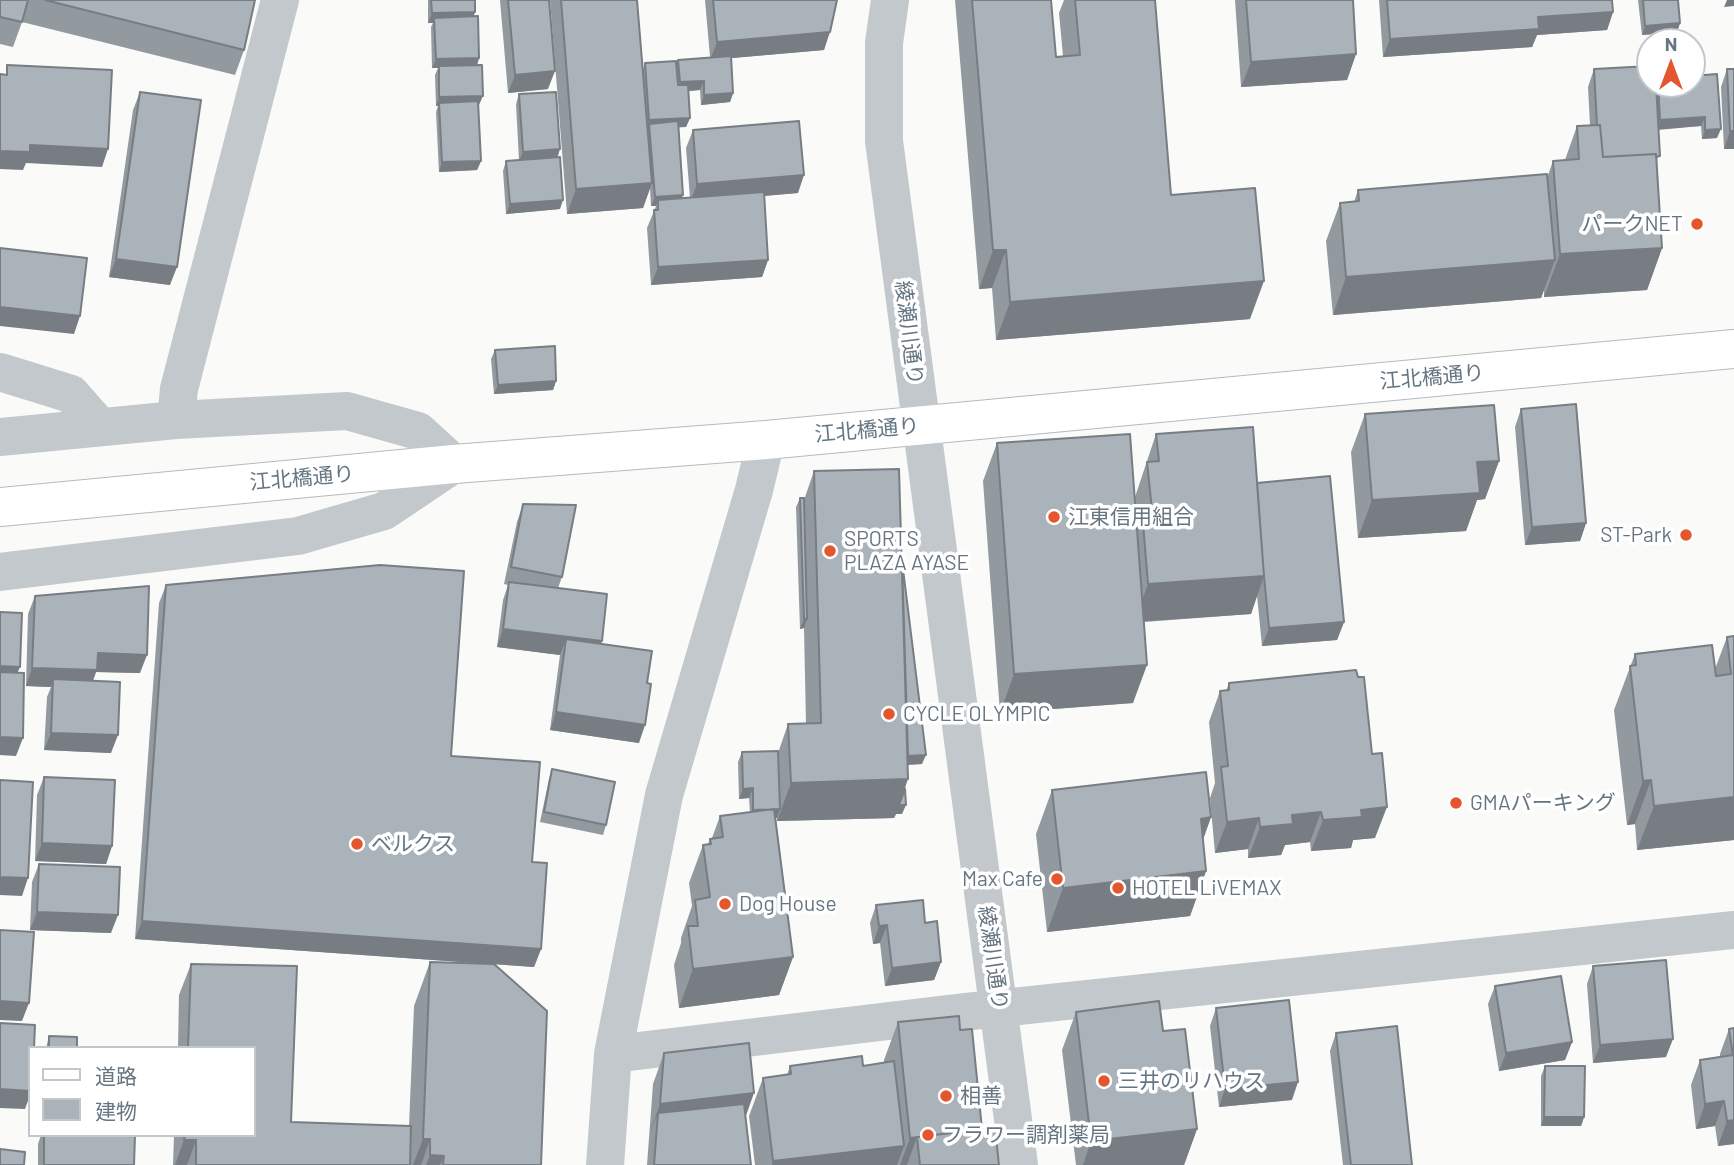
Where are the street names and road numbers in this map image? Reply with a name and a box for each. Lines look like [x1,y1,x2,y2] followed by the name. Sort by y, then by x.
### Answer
[890,279,928,387] street label: 綾瀬川通り
[1379,360,1485,394] street label: 江北橋通り
[814,413,920,447] street label: 江北橋通り
[249,461,355,495] street label: 江北橋通り
[973,904,1013,1012] street label: 綾瀬川通り

